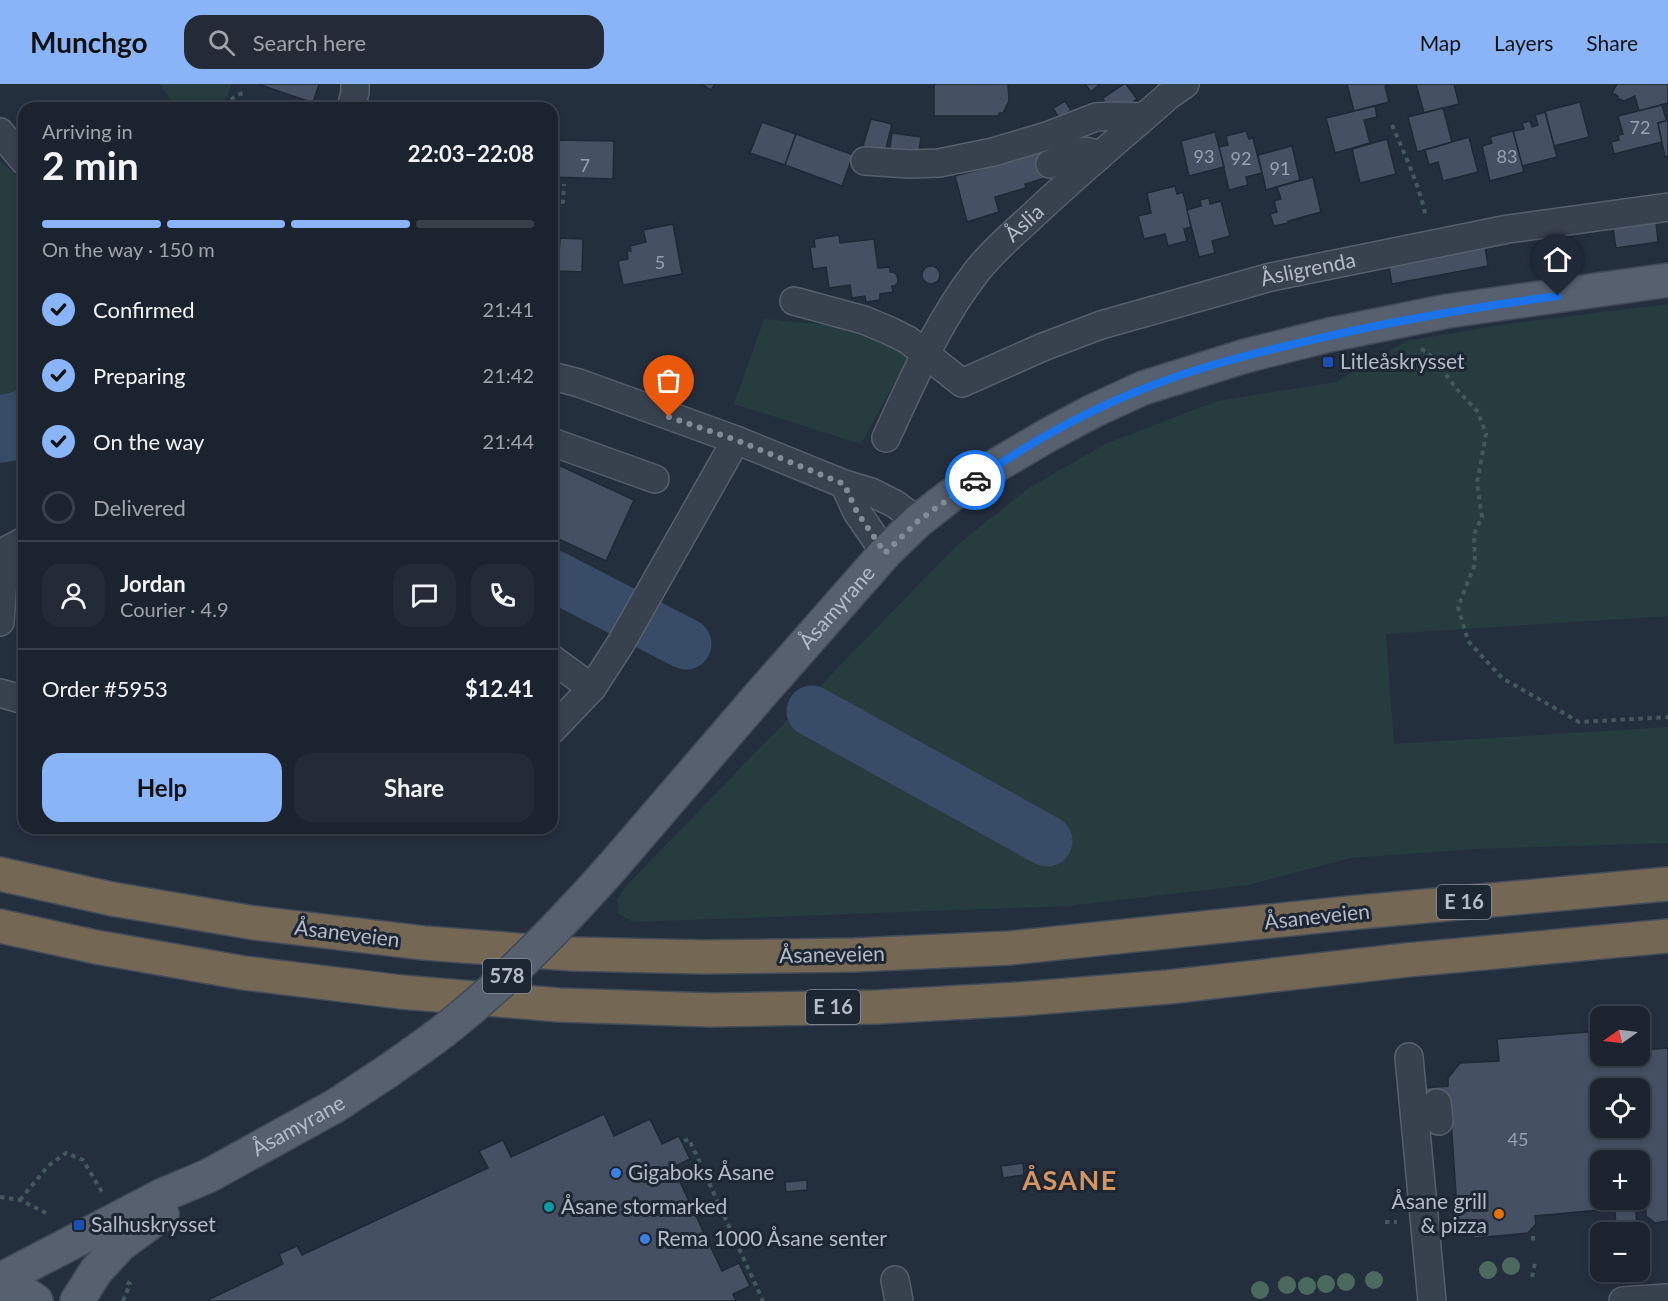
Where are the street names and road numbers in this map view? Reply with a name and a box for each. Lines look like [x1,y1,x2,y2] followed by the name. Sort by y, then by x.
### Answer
[999,198,1048,246] street label: Åslia
[1257,246,1357,290] street label: Åsligrenda
[793,560,879,653] street label: Åsamyrane
[1437,885,1491,919] road number: E 16
[1263,898,1371,933] street label: Åsaneveien
[293,914,401,951] street label: Åsaneveien
[779,940,885,967] street label: Åsaneveien
[483,959,531,993] road number: 578
[806,990,860,1024] road number: E 16
[247,1089,349,1160] street label: Åsamyrane

